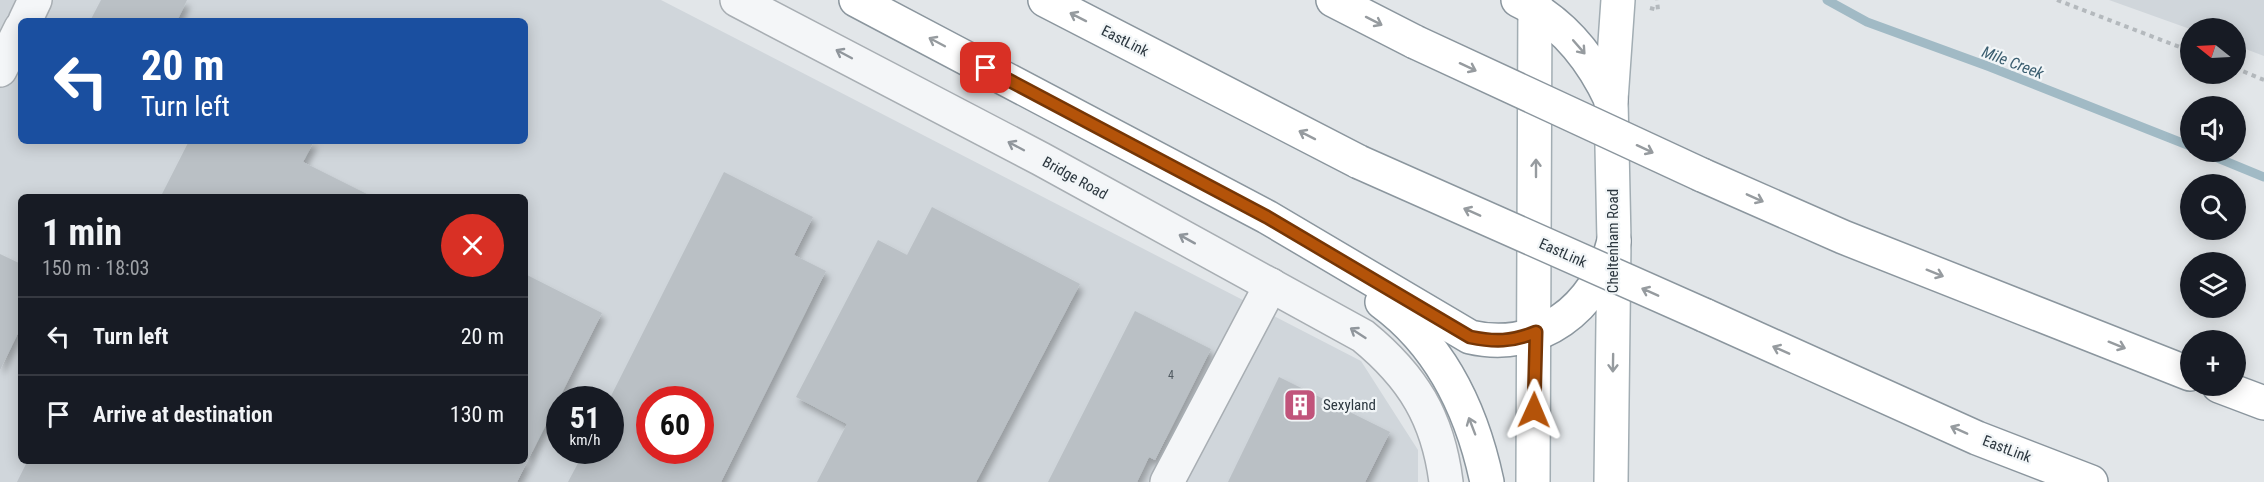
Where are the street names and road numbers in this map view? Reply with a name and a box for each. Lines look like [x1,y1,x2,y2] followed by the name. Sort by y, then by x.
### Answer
[1098,22,1152,61] street label: EastLink
[1039,153,1111,203] street label: Bridge Road
[1604,189,1622,293] street label: Cheltenham Road
[1536,235,1590,272] street label: EastLink
[1980,432,2034,467] street label: EastLink

